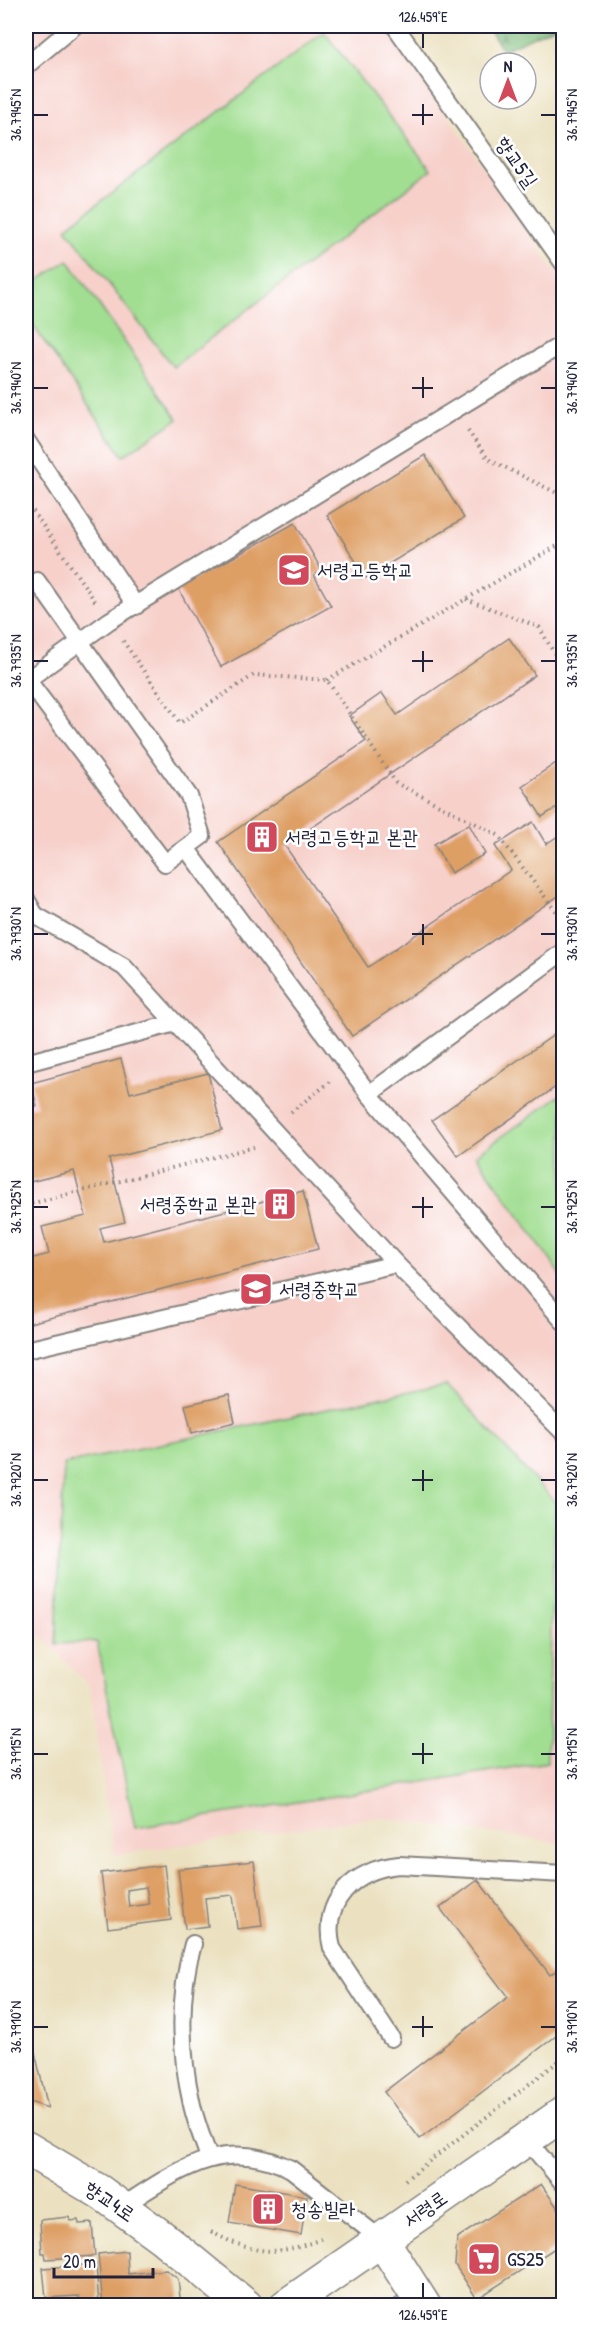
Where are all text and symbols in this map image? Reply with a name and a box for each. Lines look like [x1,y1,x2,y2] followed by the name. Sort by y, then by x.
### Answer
[398,6,448,27] text: 126.459°E
[478,51,538,111] north arrow
[504,55,513,77] text: N
[5,89,26,141] text: 36.7945°N
[561,89,582,141] text: 36.7945°N
[490,131,545,193] street label: 향교5길
[5,362,26,414] text: 36.7940°N
[561,362,582,414] text: 36.7940°N
[276,552,312,588] school or university icon: 서령고등학교
[317,556,414,583] place label: 서령고등학교
[5,634,26,688] text: 36.7935°N
[561,634,582,688] text: 36.7935°N
[244,819,280,855] building icon: 서령고등학교 본관
[285,823,418,850] place label: 서령고등학교 본관
[5,907,26,961] text: 36.7930°N
[561,907,582,961] text: 36.7930°N
[5,1180,26,1234] text: 36.7925°N
[561,1180,582,1234] text: 36.7925°N
[262,1186,298,1222] building icon: 서령중학교 본관
[140,1190,257,1217] place label: 서령중학교 본관
[238,1271,274,1307] school or university icon: 서령중학교
[279,1275,359,1302] place label: 서령중학교
[5,1453,26,1507] text: 36.7920°N
[561,1453,582,1507] text: 36.7920°N
[5,1728,26,1780] text: 36.7915°N
[561,1728,582,1780] text: 36.7915°N
[5,2001,26,2053] text: 36.7910°N
[561,2001,582,2053] text: 36.7910°N
[80,2174,141,2227] street label: 향교4로
[397,2184,452,2233] street label: 서령로
[250,2191,286,2227] building icon: 청송빌라
[291,2195,355,2222] place label: 청송빌라
[54,2241,153,2279] scale bar
[466,2241,502,2277] supermarket icon: GS25
[507,2245,544,2272] place label: GS25
[63,2249,96,2274] text: 20 m
[398,2304,448,2325] text: 126.459°E

